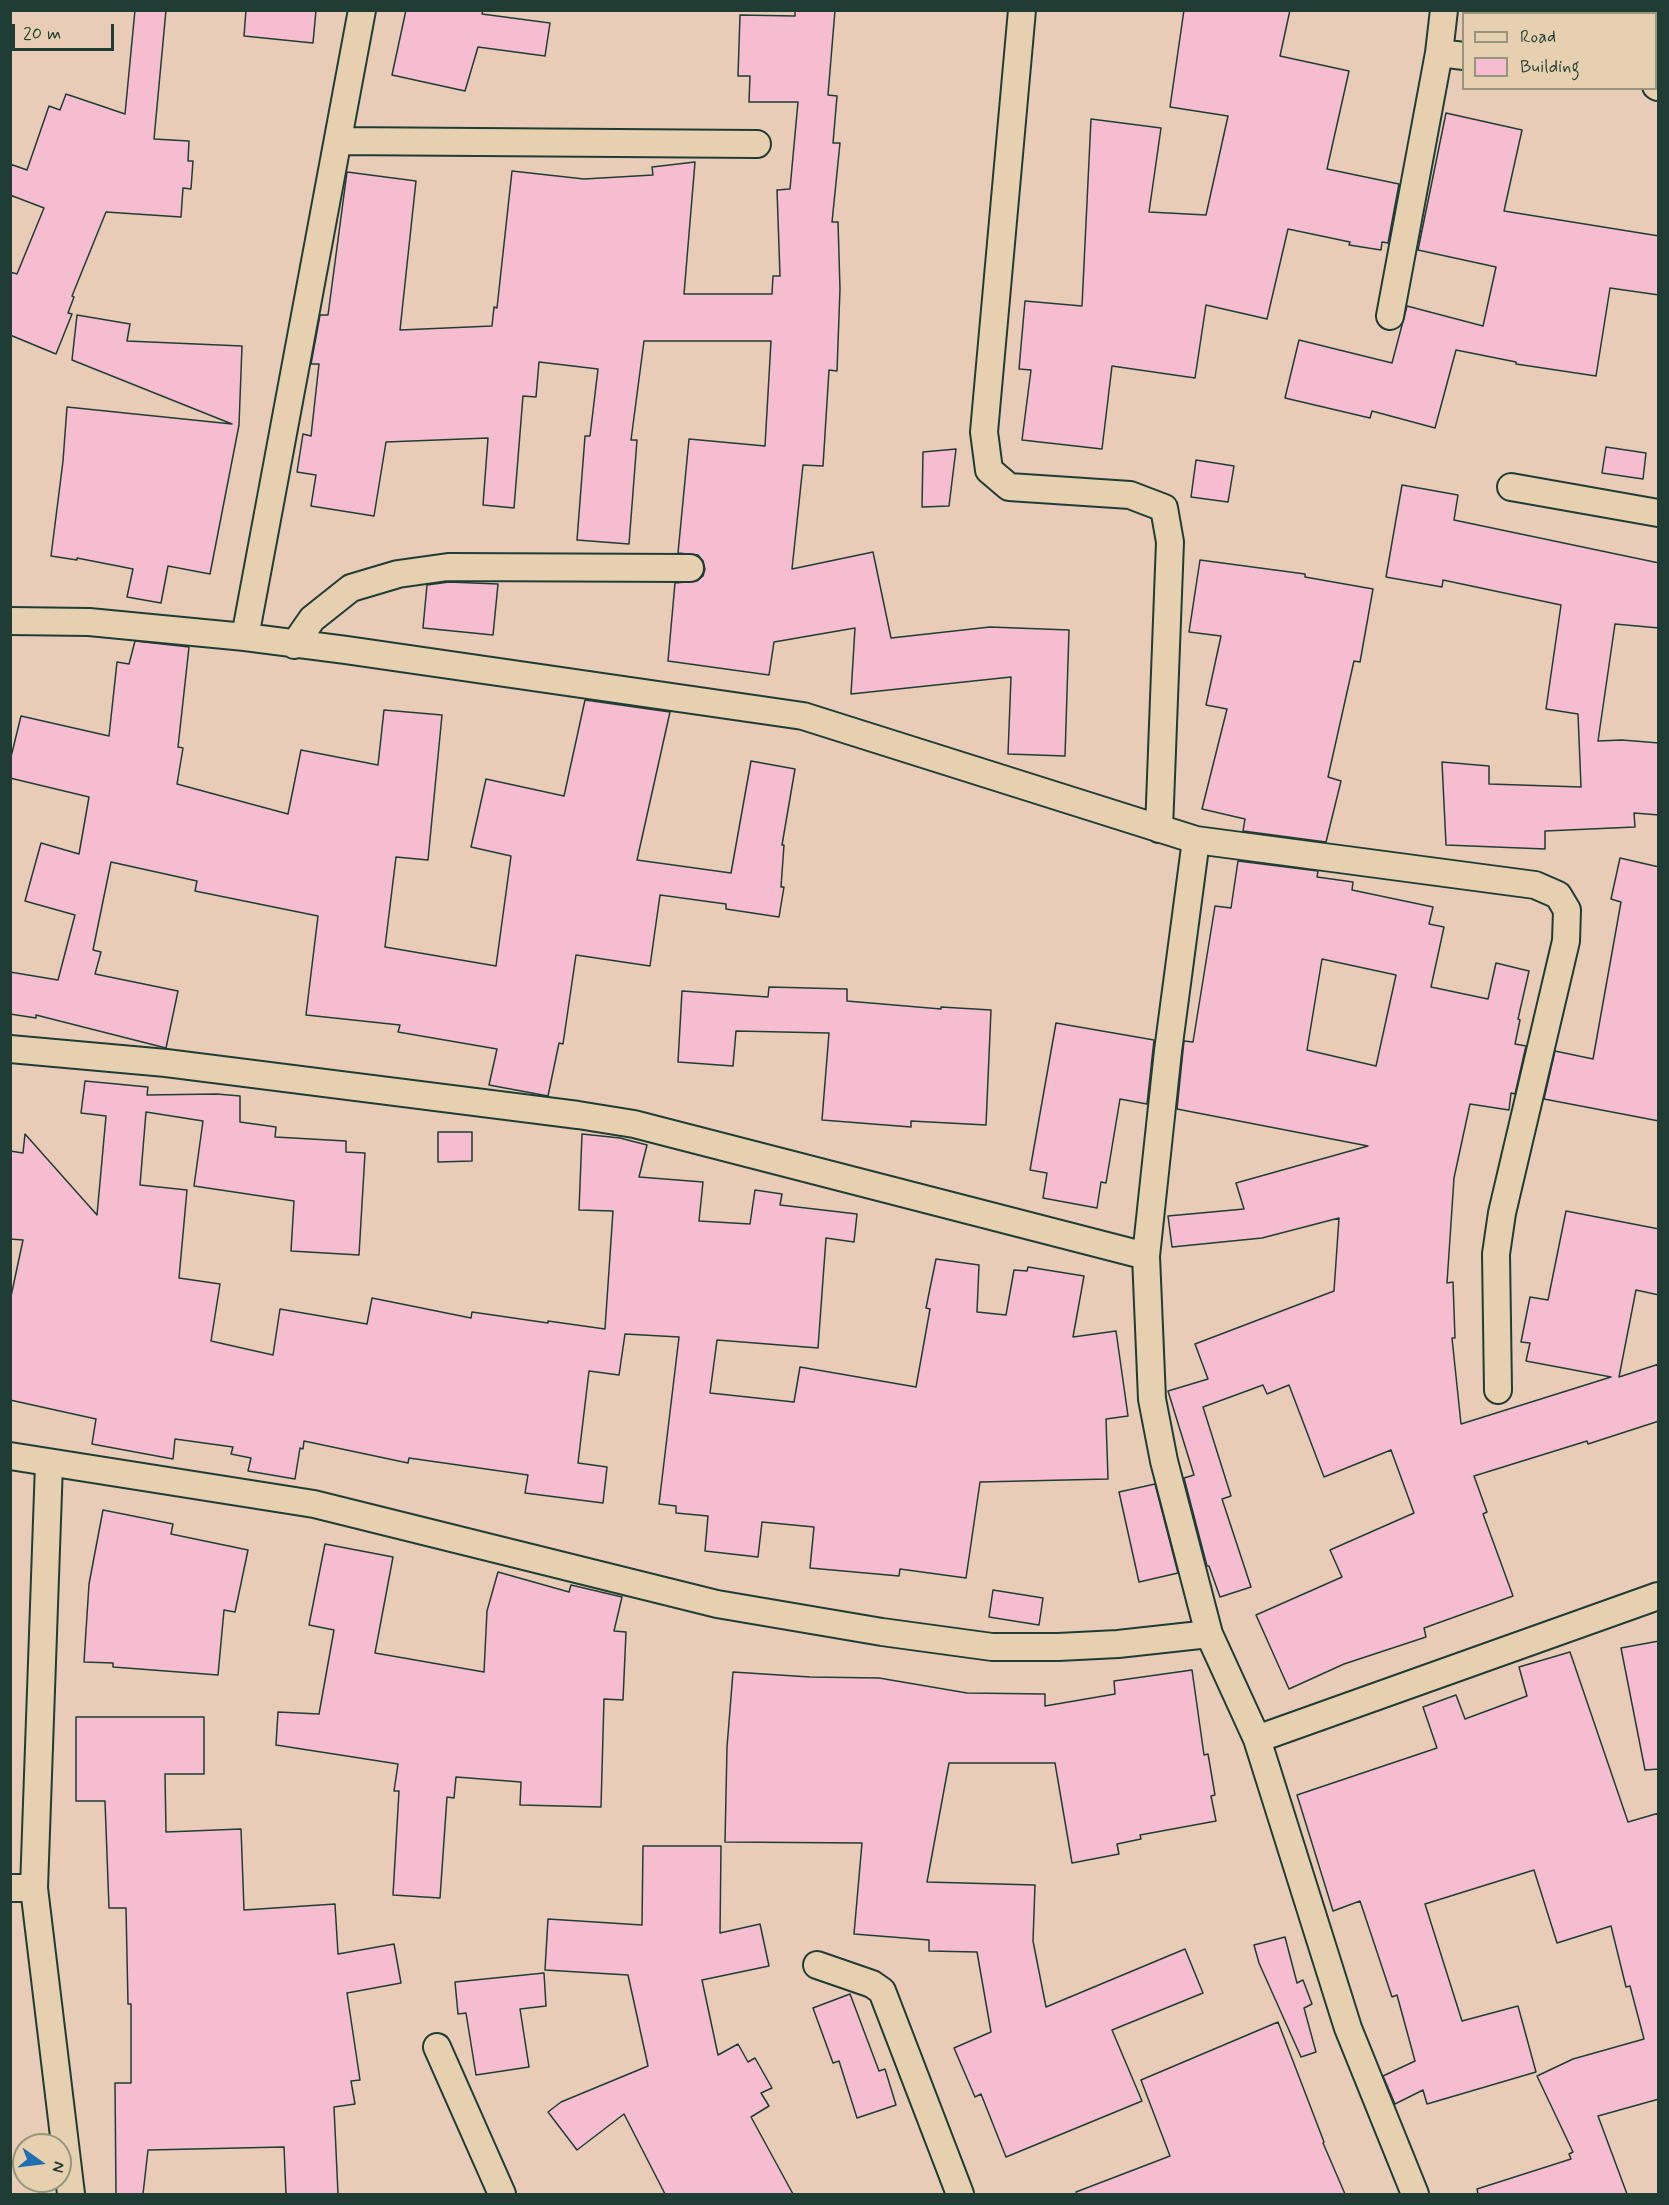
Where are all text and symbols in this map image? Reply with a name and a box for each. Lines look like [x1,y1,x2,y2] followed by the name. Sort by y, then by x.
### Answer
[15,12,117,50] scale bar
[1462,12,1657,90] legend
[23,22,61,46] text: 20 m
[1520,25,1556,49] text: Road
[1520,55,1580,79] text: Building
[12,2133,72,2193] north arrow
[47,2159,69,2175] text: N

